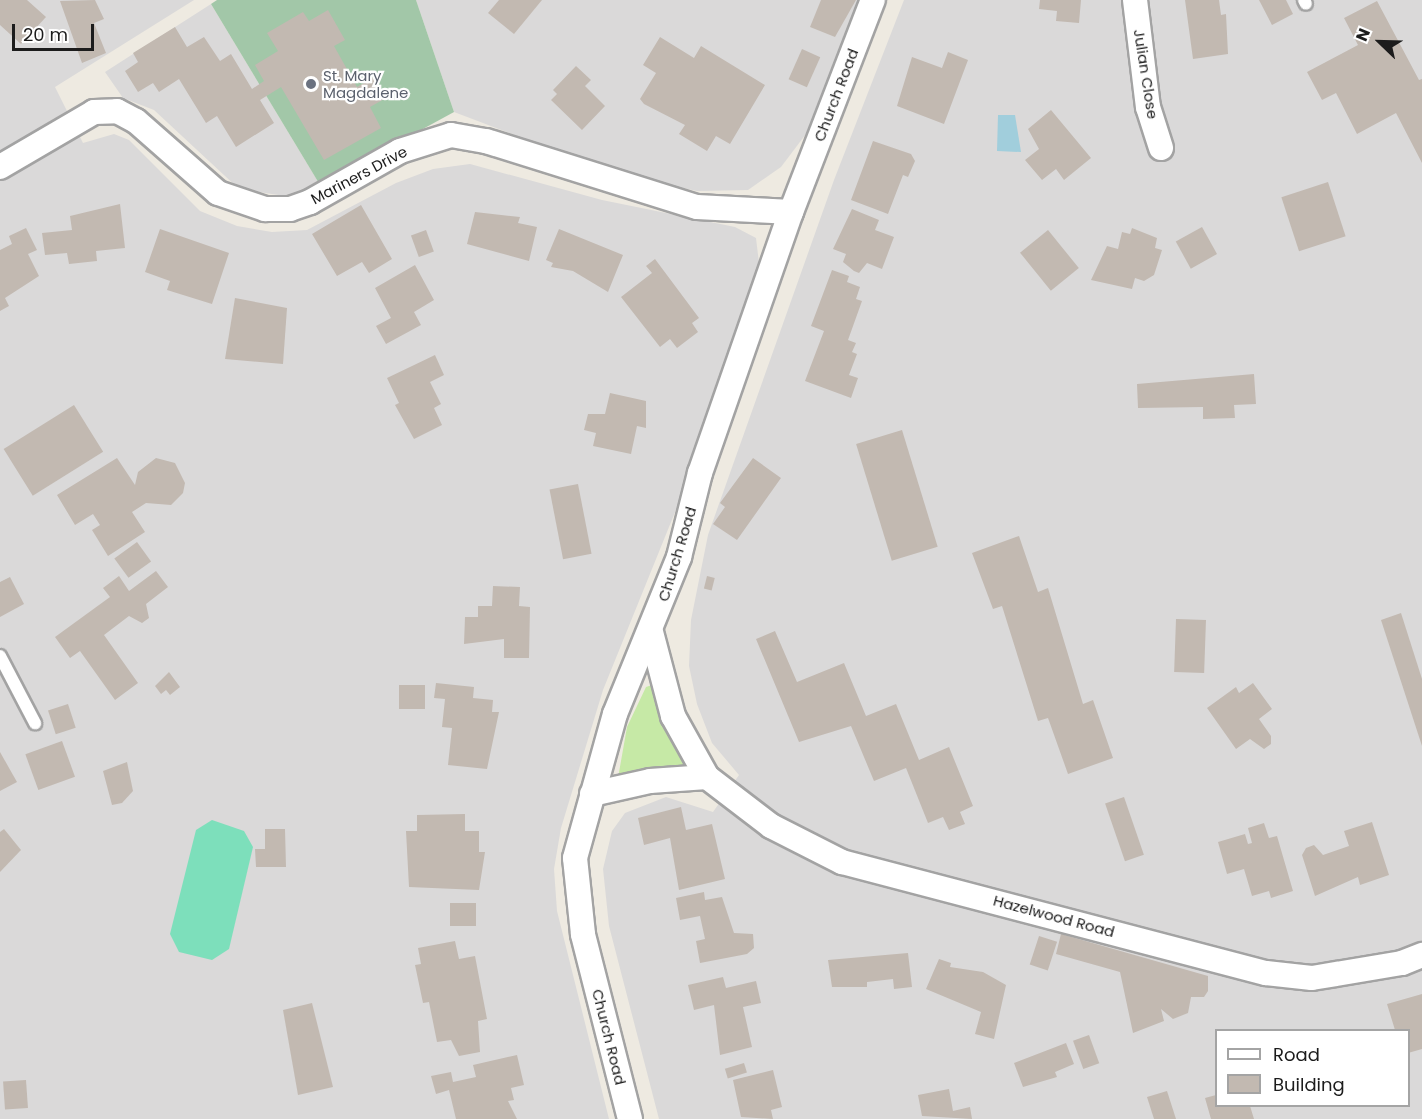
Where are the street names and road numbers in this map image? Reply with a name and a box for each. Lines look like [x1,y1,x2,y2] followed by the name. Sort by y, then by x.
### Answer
[1130,28,1162,120] street label: Julian Close
[810,46,862,144] street label: Church Road
[308,142,410,208] street label: Mariners Drive
[654,504,700,604] street label: Church Road
[991,891,1117,941] street label: Hazelwood Road
[588,987,630,1087] street label: Church Road

